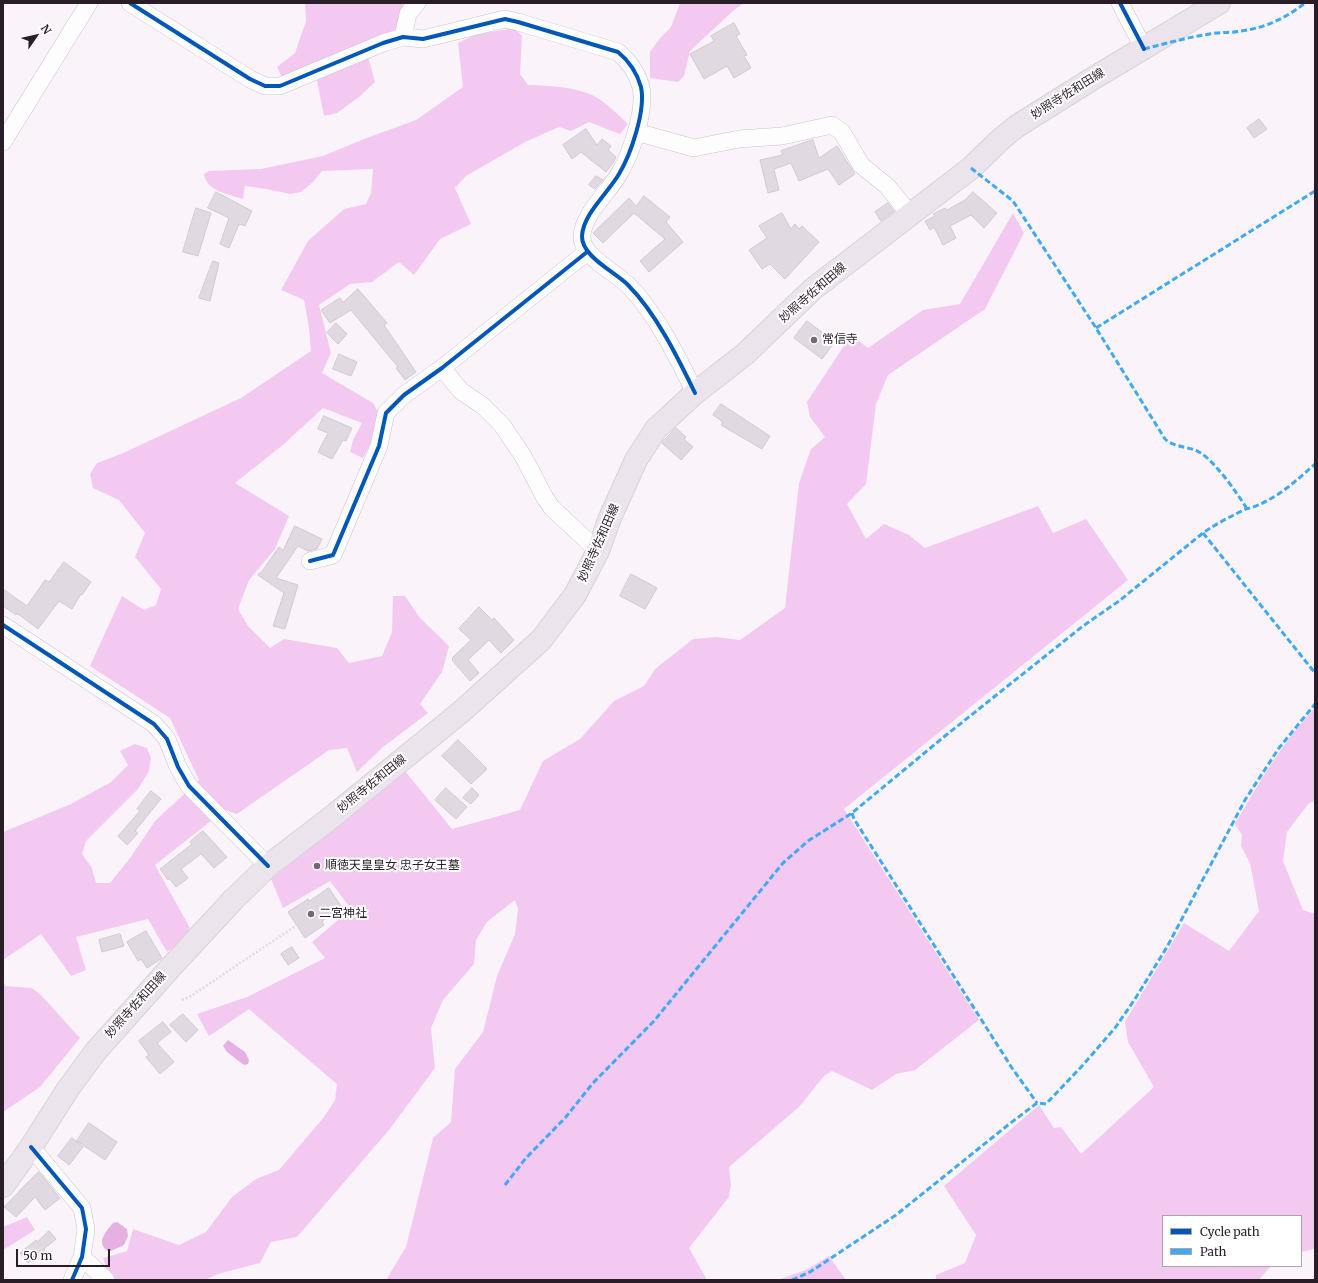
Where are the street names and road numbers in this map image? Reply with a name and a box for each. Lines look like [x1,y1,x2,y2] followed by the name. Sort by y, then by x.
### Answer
[1029,66,1107,122] street label: 妙照寺佐和田線
[777,260,849,326] street label: 妙照寺佐和田線
[575,502,623,584] street label: 妙照寺佐和田線
[335,752,409,816] street label: 妙照寺佐和田線
[103,969,169,1041] street label: 妙照寺佐和田線

